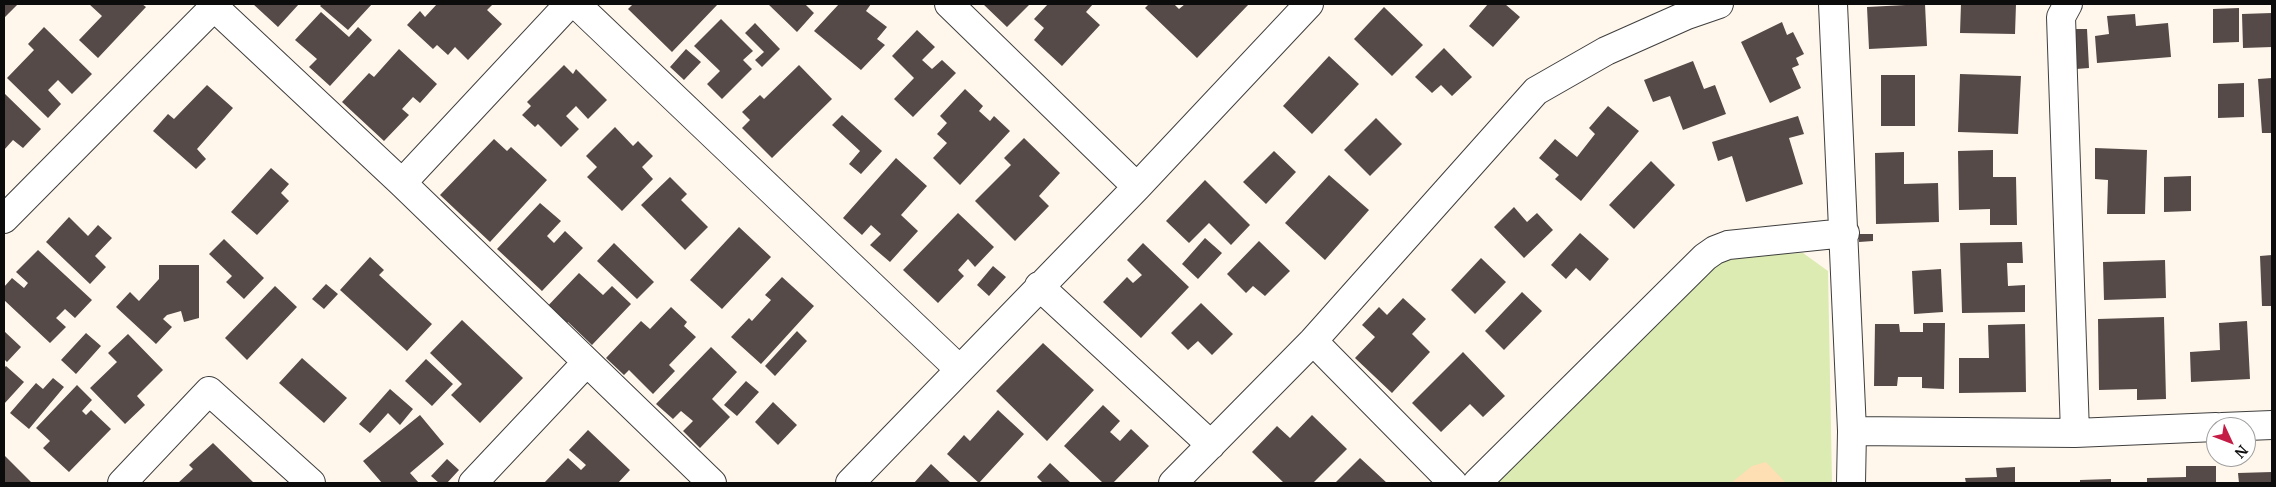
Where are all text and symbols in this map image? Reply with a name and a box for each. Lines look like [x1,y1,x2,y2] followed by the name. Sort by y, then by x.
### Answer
[2206,417,2256,467] north arrow
[2231,441,2252,462] text: N

